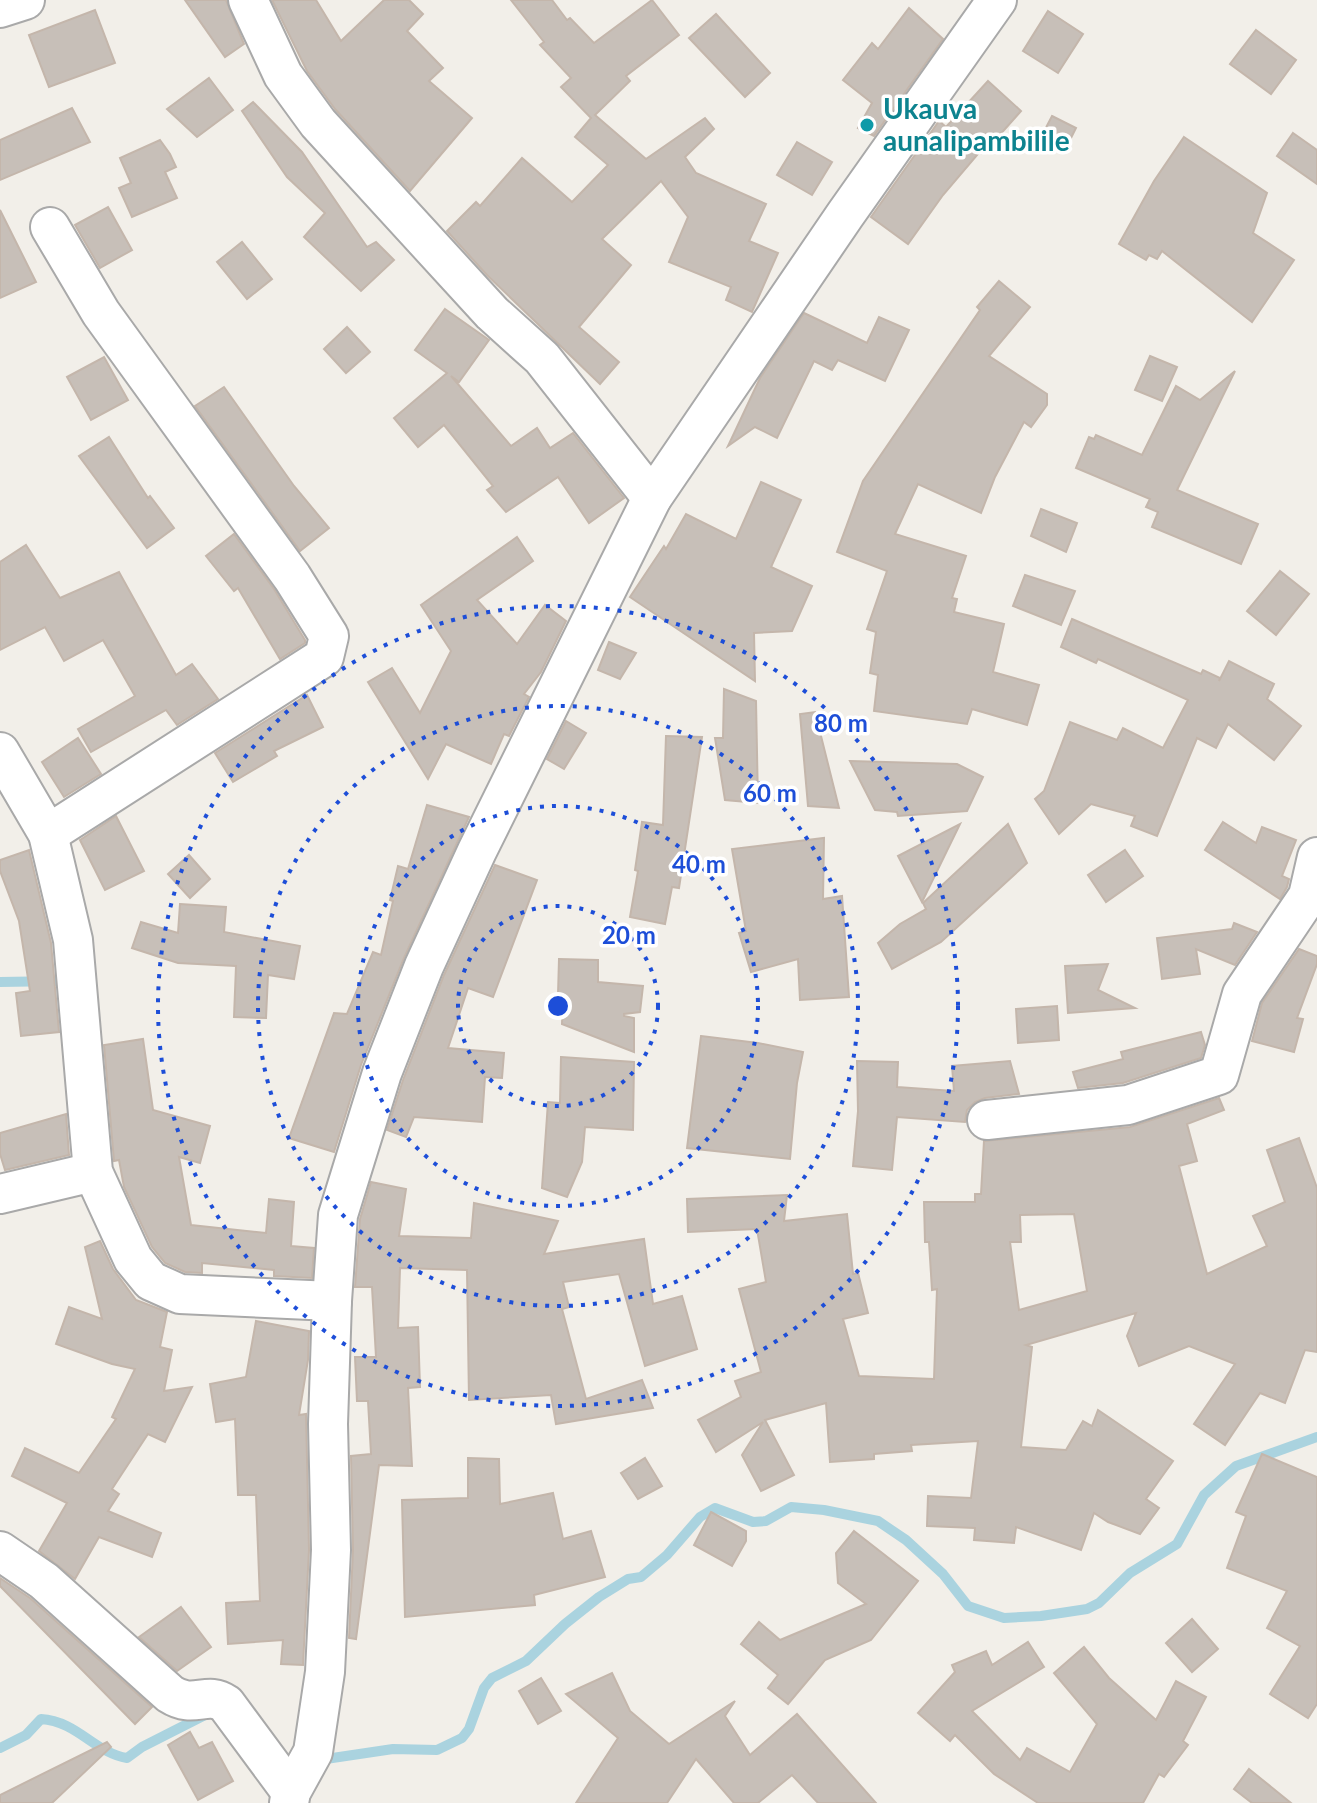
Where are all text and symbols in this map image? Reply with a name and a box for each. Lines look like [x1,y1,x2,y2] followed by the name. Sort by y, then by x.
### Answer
[883,91,1070,157] place label: Ukauva aunalipambilile
[858,116,876,134] marker: Ukauva aunalipambilile
[814,708,868,737] text: 80 m
[743,778,797,807] text: 60 m
[672,849,726,878] text: 40 m
[602,920,656,949] text: 20 m
[544,992,572,1020] centre of rings

